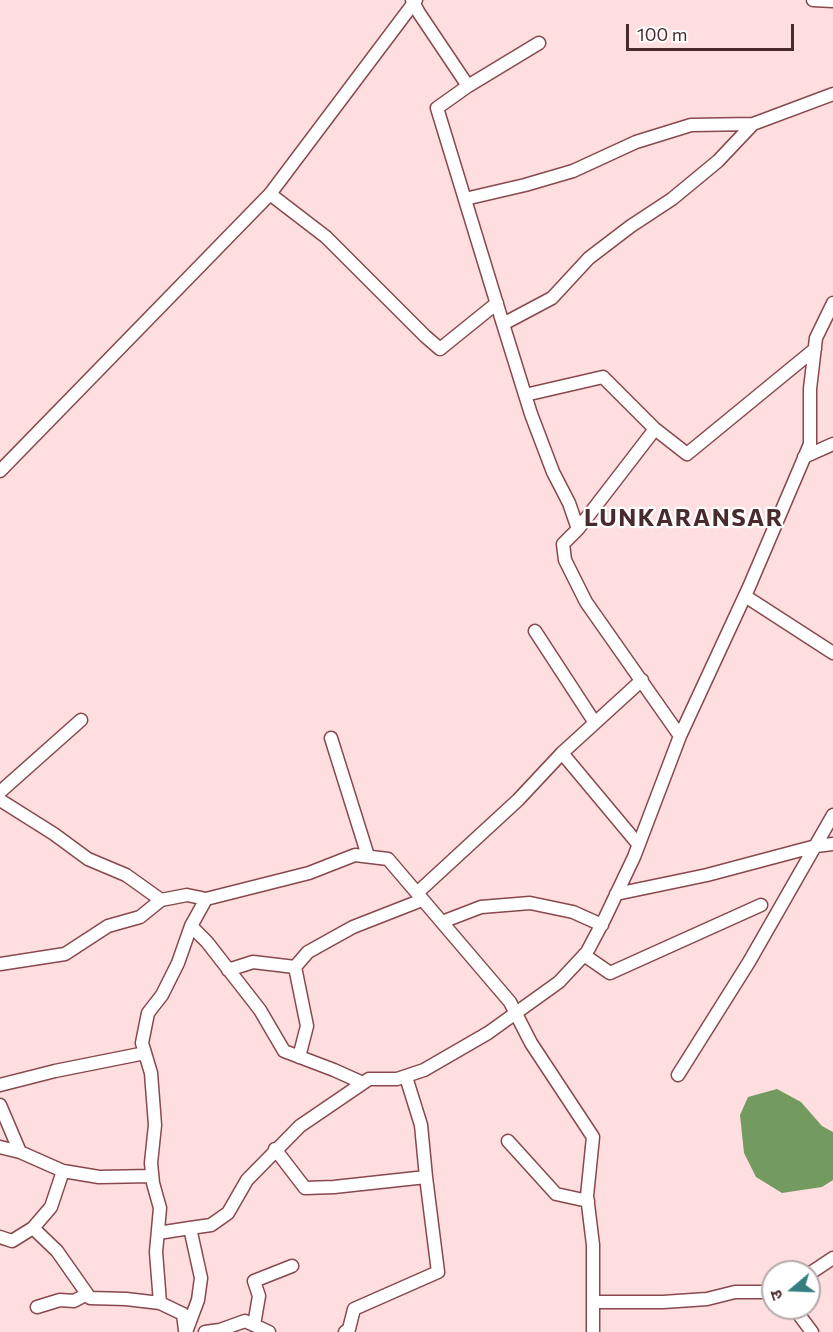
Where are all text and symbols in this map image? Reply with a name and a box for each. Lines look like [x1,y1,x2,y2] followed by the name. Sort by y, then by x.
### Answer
[629,12,797,50] scale bar
[637,23,687,45] text: 100 m
[584,504,784,532] district label: LUNKARANSAR
[761,1260,821,1320] north arrow
[765,1288,786,1303] text: उ

